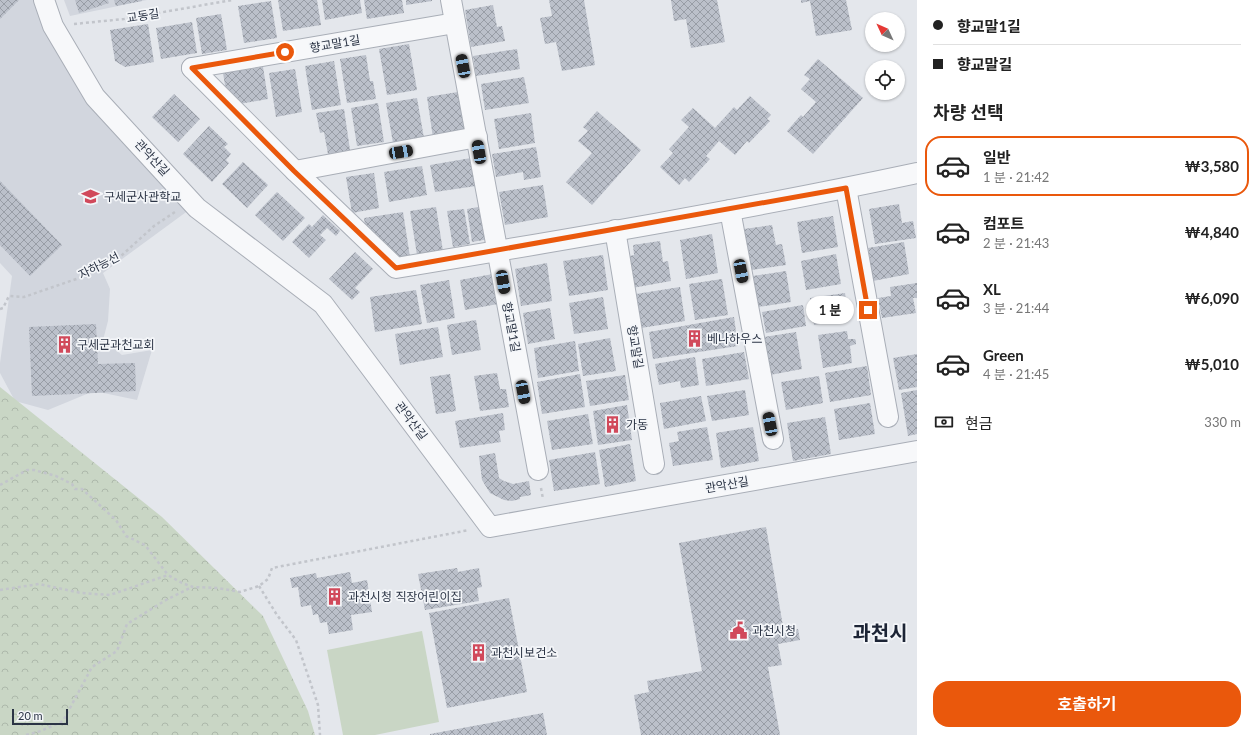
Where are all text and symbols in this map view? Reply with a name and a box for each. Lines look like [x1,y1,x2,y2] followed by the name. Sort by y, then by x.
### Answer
[125,6,160,26] street label: 교동길
[865,12,905,52] north arrow
[865,12,905,100] map controls
[957,17,1021,35] text: 향교말1길
[308,32,361,55] street label: 향교말1길
[276,43,294,61] route start
[455,53,471,79] car
[957,55,1012,73] text: 향교말길
[865,60,905,100] button: locate
[933,101,1004,123] text: 차량 선택
[132,136,173,179] street label: 관악산길
[471,139,487,165] car
[388,144,414,160] car
[935,148,971,184] icon: car
[983,148,1011,166] text: 일반
[1184,157,1239,175] text: ₩3,580
[983,169,1049,185] text: 1 분 · 21:42
[81,187,101,207] school or university icon: 구세군사관학교
[104,189,181,204] place label: 구세군사관학교
[935,214,971,250] icon: car
[983,214,1024,232] text: 컴포트
[1184,223,1239,241] text: ₩4,840
[983,235,1049,251] text: 2 분 · 21:43
[76,249,122,282] street label: 자하능선
[733,258,749,284] car
[495,269,511,295] car
[935,280,971,316] icon: car
[983,280,1001,298] text: XL
[1184,289,1239,307] text: ₩6,090
[806,296,854,324] callout: 1 분
[499,300,524,353] street label: 향교말1길
[983,300,1049,316] text: 3 분 · 21:44
[859,301,877,319] route end
[819,302,841,318] text: 1 분
[624,324,647,370] street label: 향교말길
[684,329,704,349] building icon: 베나하우스
[707,331,762,346] place label: 베나하우스
[54,335,74,355] building icon: 구세군과천교회
[77,337,154,352] place label: 구세군과천교회
[935,346,971,382] icon: car
[983,346,1024,364] text: Green
[1184,355,1239,373] text: ₩5,010
[983,366,1049,382] text: 4 분 · 21:45
[515,379,531,405] car
[392,399,431,443] street label: 관악산길
[762,411,778,437] car
[933,411,955,433] icon: cash
[965,414,993,432] text: 현금
[1204,414,1241,430] text: 330 m
[603,415,623,435] building icon: 가동
[626,417,648,432] place label: 가동
[704,473,750,496] street label: 관악산길
[325,587,345,607] building icon: 과천시청 직장어린이집
[348,589,461,604] place label: 과천시청 직장어린이집
[852,620,908,644] district label: 과천시
[729,621,749,641] public building icon: 과천시청
[752,623,796,638] place label: 과천시청
[468,643,488,663] building icon: 과천시보건소
[491,645,557,660] place label: 과천시보건소
[933,681,1241,727] button: 호출하기
[12,707,68,726] scale bar
[18,709,43,722] text: 20 m

